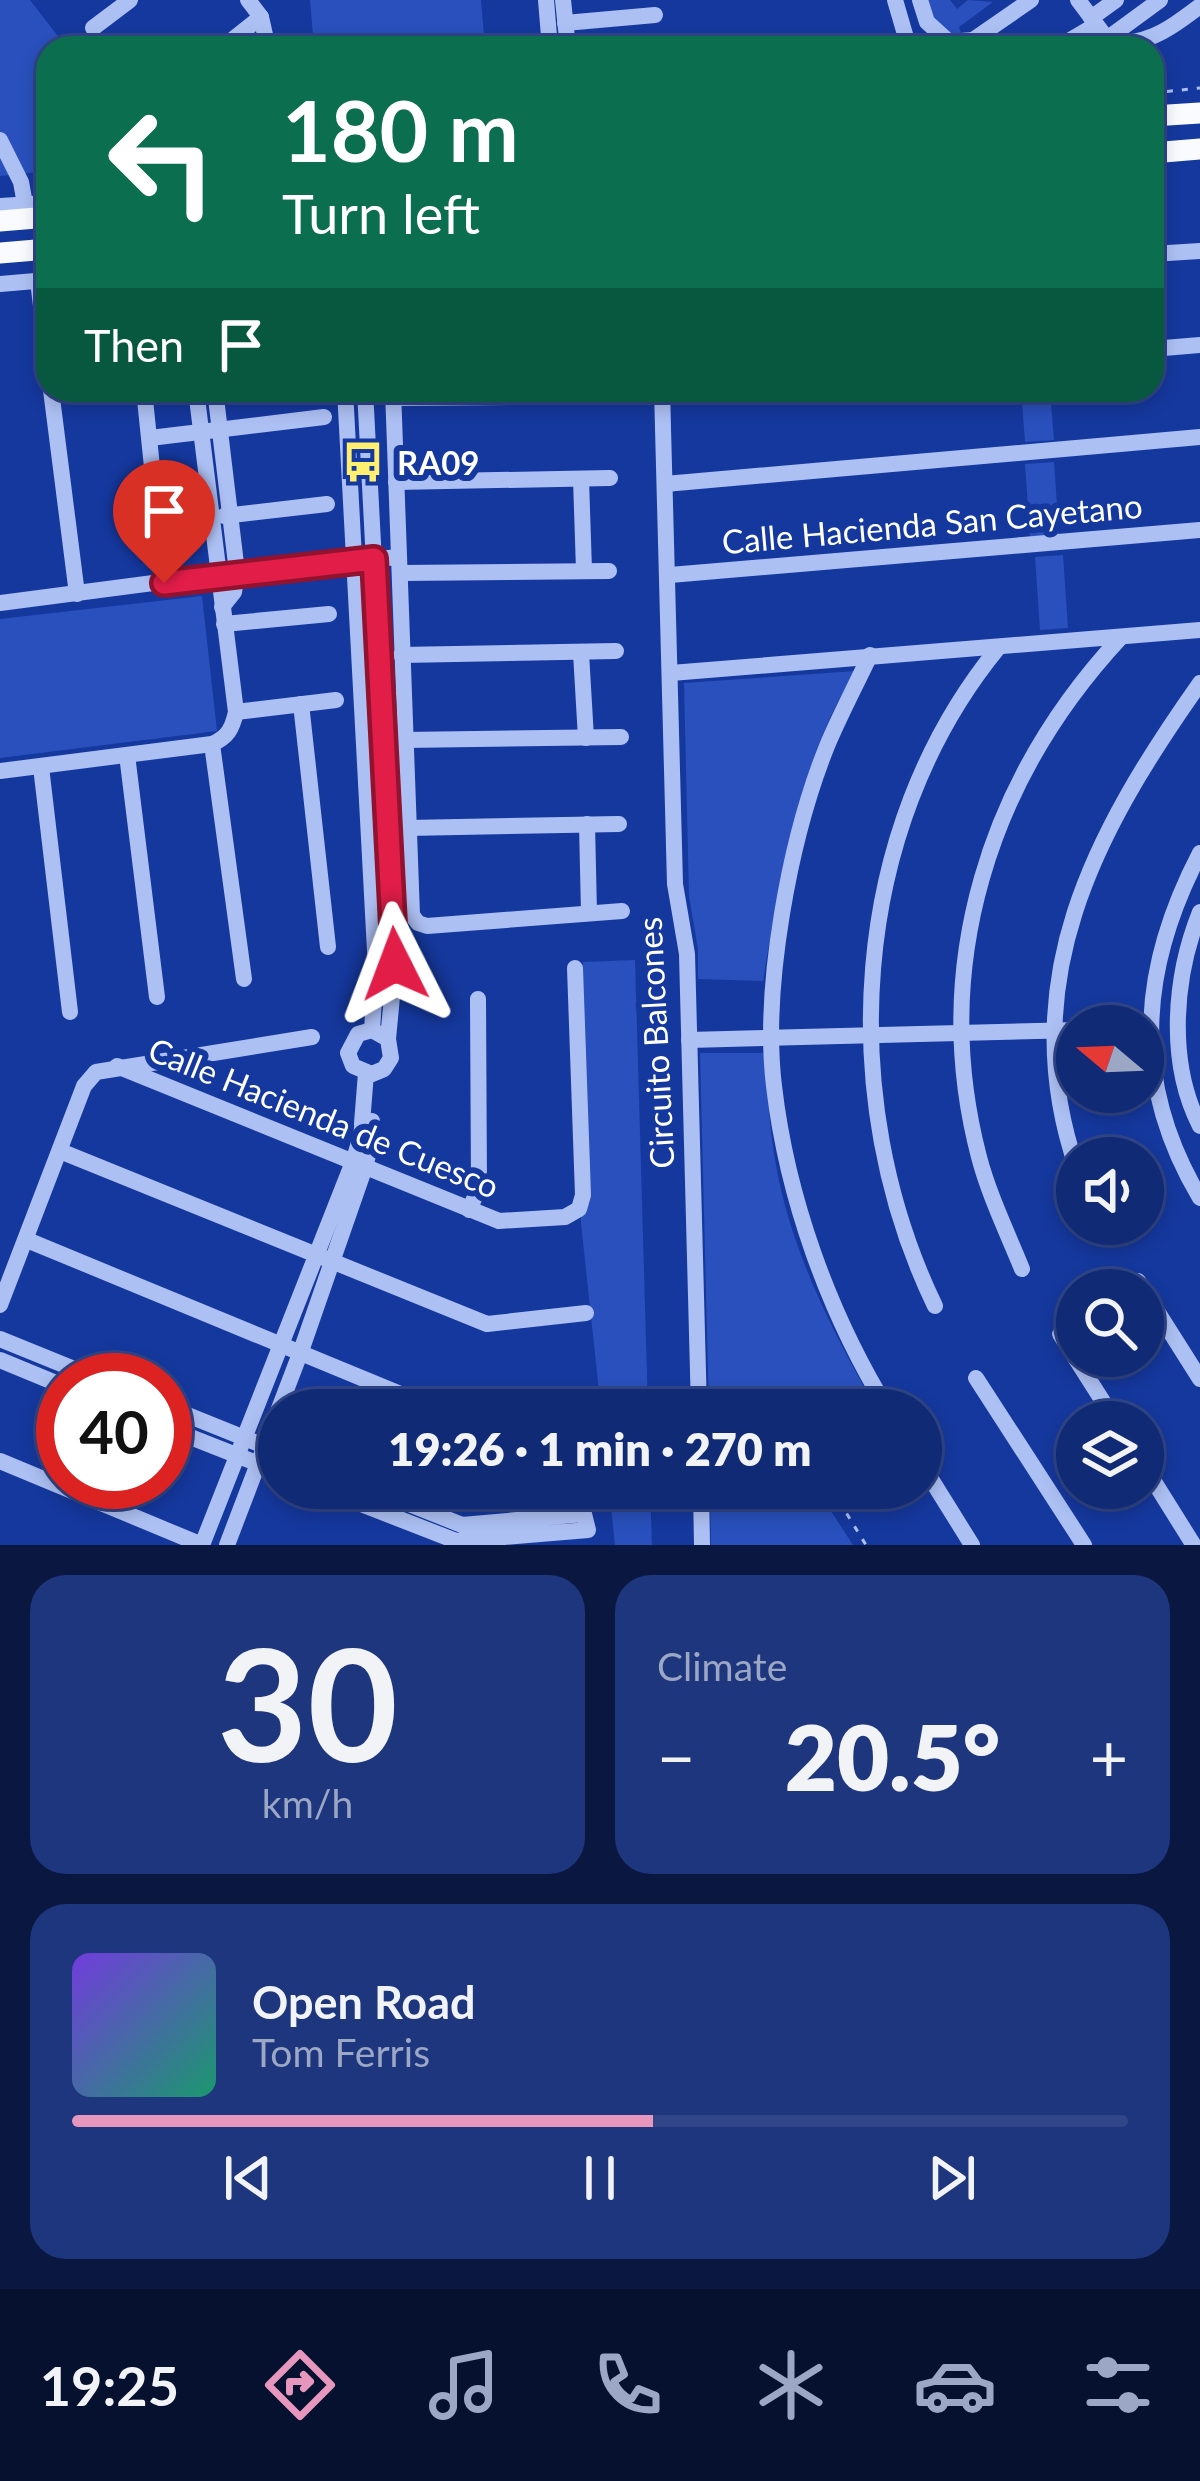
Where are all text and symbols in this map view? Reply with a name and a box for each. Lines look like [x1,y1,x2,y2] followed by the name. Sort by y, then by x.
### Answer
[282,79,519,180] text: 180 m
[84,84,240,240] icon: left
[282,181,480,246] text: Turn left
[208,312,274,378] icon: arrive
[84,318,184,372] text: Then
[340,439,386,485] bus stop icon: RA09
[397,442,479,482] place label: RA09
[113,460,215,583] pin
[131,478,197,544] icon: arrive
[720,485,1144,561] street label: Calle Hacienda San Cayetano
[332,901,458,1027] position arrow
[628,916,682,1170] street label: Circuito Balcones
[1056,1005,1164,1113] north arrow
[1056,1005,1164,1509] map controls
[143,1028,505,1206] street label: Calle Hacienda de Cuesco
[1056,1137,1164,1245] button: sound
[1056,1269,1164,1377] button: search
[36,1353,192,1509] speed limit sign: 40
[1056,1401,1164,1509] button: layers
[388,1422,812,1476] text: 19:26 · 1 min · 270 m
[217,1608,398,1795] text: 30
[657,1643,787,1689] text: Climate
[785,1702,1000,1810] text: 20.5°
[657,1717,695,1796] text: −
[1090,1717,1128,1796] text: +
[262,1780,353,1826] text: km/h
[252,1975,476,2029] text: Open Road
[252,2029,430,2075] text: Tom Ferris
[215,2145,281,2211] icon: previous
[567,2145,633,2211] icon: pause
[919,2145,985,2211] icon: next
[258,2343,342,2427] icon: directions
[422,2343,506,2427] icon: music
[586,2343,670,2427] icon: phone
[749,2343,833,2427] icon: climate
[913,2343,997,2427] icon: car
[1076,2343,1160,2427] icon: filters
[40,2353,179,2418] text: 19:25

